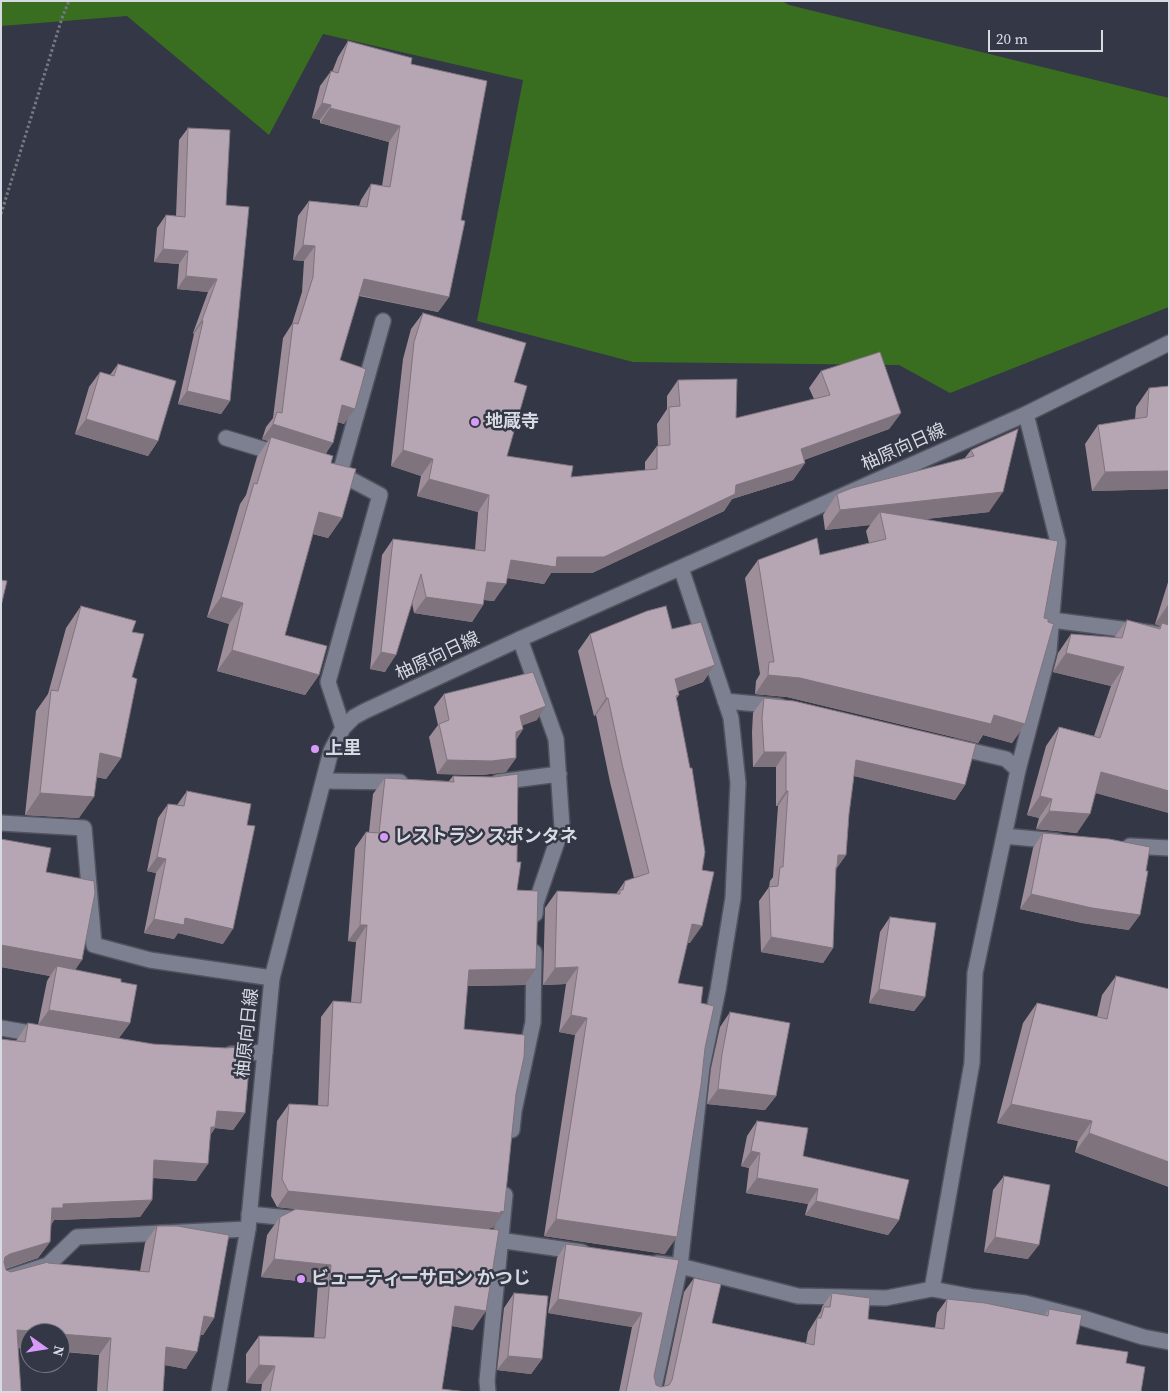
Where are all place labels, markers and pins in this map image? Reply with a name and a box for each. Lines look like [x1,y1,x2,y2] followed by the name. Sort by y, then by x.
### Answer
[485,411,539,433] place label: 地蔵寺
[469,416,481,428] marker: 地蔵寺
[325,738,361,760] place label: 上里
[309,743,321,755] marker: 上里
[394,826,578,848] place label: レストラン スポンタネ
[378,831,390,843] marker: レストラン スポンタネ
[311,1268,531,1290] place label: ビューティーサロン かつじ
[295,1273,307,1285] marker: ビューティーサロン かつじ

